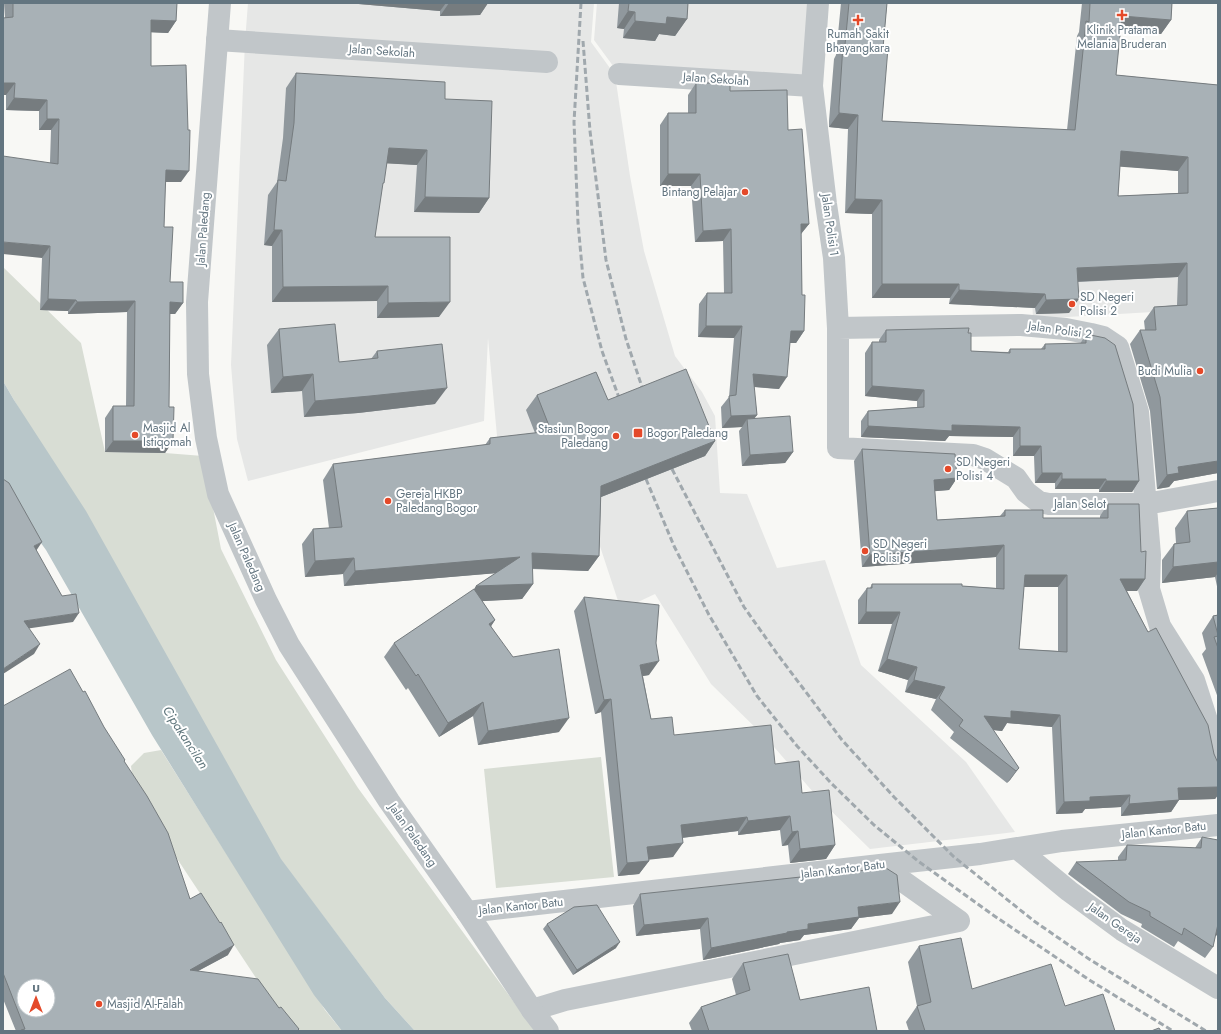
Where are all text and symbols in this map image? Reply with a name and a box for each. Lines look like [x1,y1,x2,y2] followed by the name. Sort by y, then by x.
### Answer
[1116,9,1128,21] marker: Klinik Pratama Melania Bruderan
[852,14,864,26] marker: Rumah Sakit Bhayangkara
[1077,21,1167,53] place label: Klinik Pratama Melania Bruderan
[826,25,890,57] place label: Rumah Sakit Bhayangkara
[346,40,416,62] street label: Jalan Sekolah
[680,68,750,90] street label: Jalan Sekolah
[662,183,738,201] place label: Bintang Pelajar
[740,187,750,197] marker: Bintang Pelajar
[816,191,843,257] street label: Jalan Polisi 1
[191,192,215,268] street label: Jalan Paledang
[1080,288,1134,320] place label: SD Negeri Polisi 2
[1067,299,1077,309] marker: SD Negeri Polisi 2
[1025,316,1093,343] street label: Jalan Polisi 2
[1138,362,1192,380] place label: Budi Mulia
[1195,366,1205,376] marker: Budi Mulia
[143,419,192,451] place label: Masjid Al Istiqomah
[538,420,609,452] place label: Stasiun Bogor Paledang
[647,424,728,442] place label: Bogor Paledang
[632,427,644,439] marker: Bogor Paledang
[130,430,140,440] marker: Masjid Al Istiqomah
[611,431,621,441] marker: Stasiun Bogor Paledang
[956,453,1010,485] place label: SD Negeri Polisi 4
[943,464,953,474] marker: SD Negeri Polisi 4
[396,485,478,517] place label: Gereja HKBP Paledang Bogor
[1052,495,1106,513] street label: Jalan Selot
[383,496,393,506] marker: Gereja HKBP Paledang Bogor
[223,518,270,594] street label: Jalan Paledang
[873,535,927,567] place label: SD Negeri Polisi 5
[860,546,870,556] marker: SD Negeri Polisi 5
[158,702,213,773] water label: Cipakancilan
[383,798,442,870] street label: Jalan Paledang
[1119,817,1207,844] street label: Jalan Kantor Batu
[798,855,886,883] street label: Jalan Kantor Batu
[476,893,564,920] street label: Jalan Kantor Batu
[1083,897,1146,948] street label: Jalan Gereja
[16,978,56,1018] north arrow
[32,980,40,996] text: U
[107,995,183,1013] place label: Masjid Al-Falah
[94,999,104,1009] marker: Masjid Al-Falah

